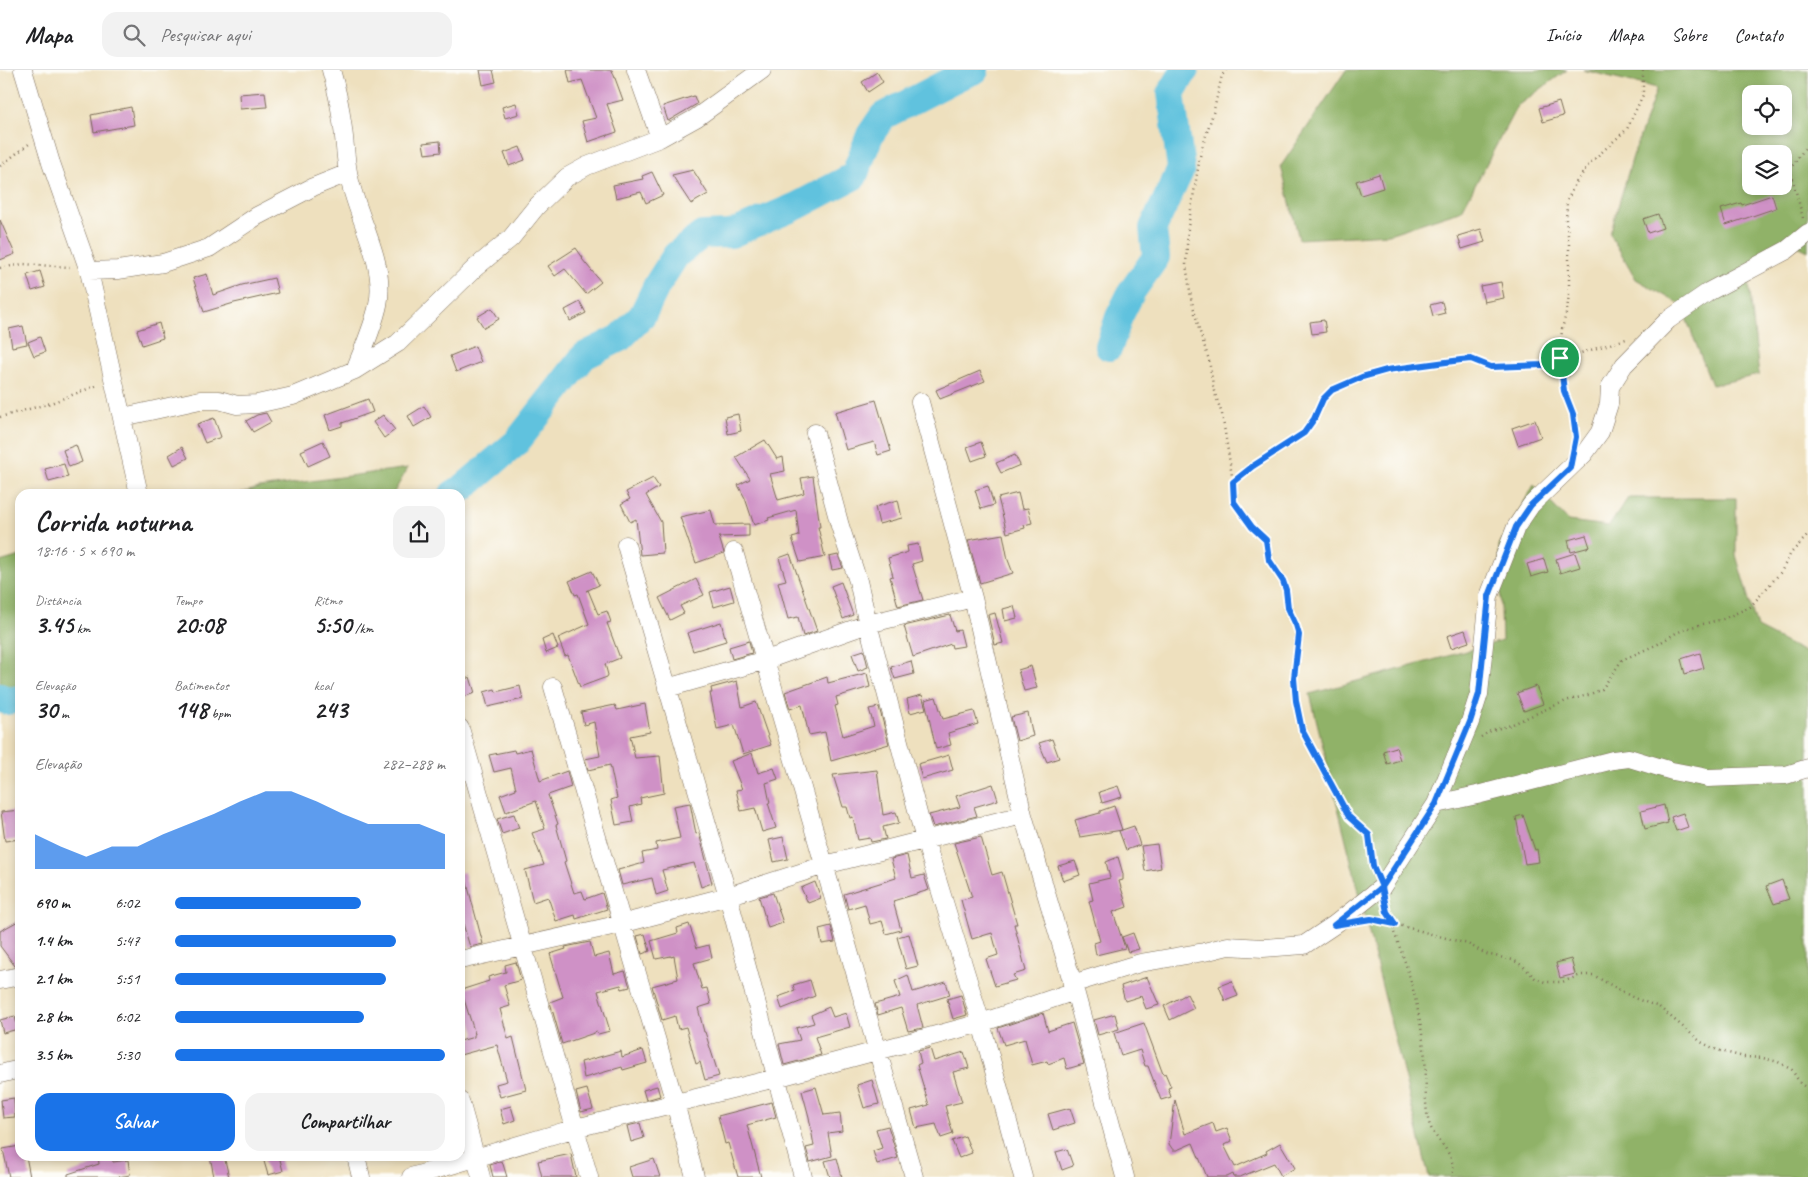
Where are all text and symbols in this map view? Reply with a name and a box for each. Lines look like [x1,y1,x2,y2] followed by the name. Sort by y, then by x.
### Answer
[102,12,452,57] search box
[25,20,72,50] text: Mapa
[120,21,148,49] icon: search
[160,23,251,47] text: Pesquisar aqui
[1546,24,1581,46] text: Início
[1609,24,1643,46] text: Mapa
[1671,24,1707,46] text: Sobre
[1735,24,1783,46] text: Contato
[1742,85,1792,195] map controls
[1742,85,1792,135] button: locate
[1742,145,1792,195] button: layers
[1539,337,1581,379] pin
[1546,344,1574,372] icon: arrive
[35,504,191,539] text: Corrida noturna
[393,506,445,558] button: share
[35,541,134,561] text: 18:16 · 5 × 690 m
[35,592,81,609] text: Distância
[174,592,202,609] text: Tempo
[314,592,342,609] text: Ritmo
[35,609,73,641] text: 3.45
[174,609,224,641] text: 20:08
[314,609,352,641] text: 5:50
[73,620,90,637] text: km
[352,620,373,637] text: /km
[35,677,76,694] text: Elevação
[174,677,229,694] text: Batimentos
[314,677,332,694] text: kcal
[35,694,58,726] text: 30
[174,694,208,726] text: 148
[314,694,347,726] text: 243
[58,705,69,722] text: m
[208,705,231,722] text: bpm
[35,754,81,774] text: Elevação
[382,754,445,774] text: 282–288 m
[35,893,70,913] text: 690 m
[115,893,140,913] text: 6:02
[35,931,72,951] text: 1.4 km
[115,931,140,951] text: 5:47
[35,969,72,989] text: 2.1 km
[115,969,140,989] text: 5:51
[35,1007,72,1027] text: 2.8 km
[115,1007,140,1027] text: 6:02
[35,1045,72,1065] text: 3.5 km
[115,1045,140,1065] text: 5:30
[35,1093,235,1151] button: Salvar
[245,1093,445,1151] button: Compartilhar

